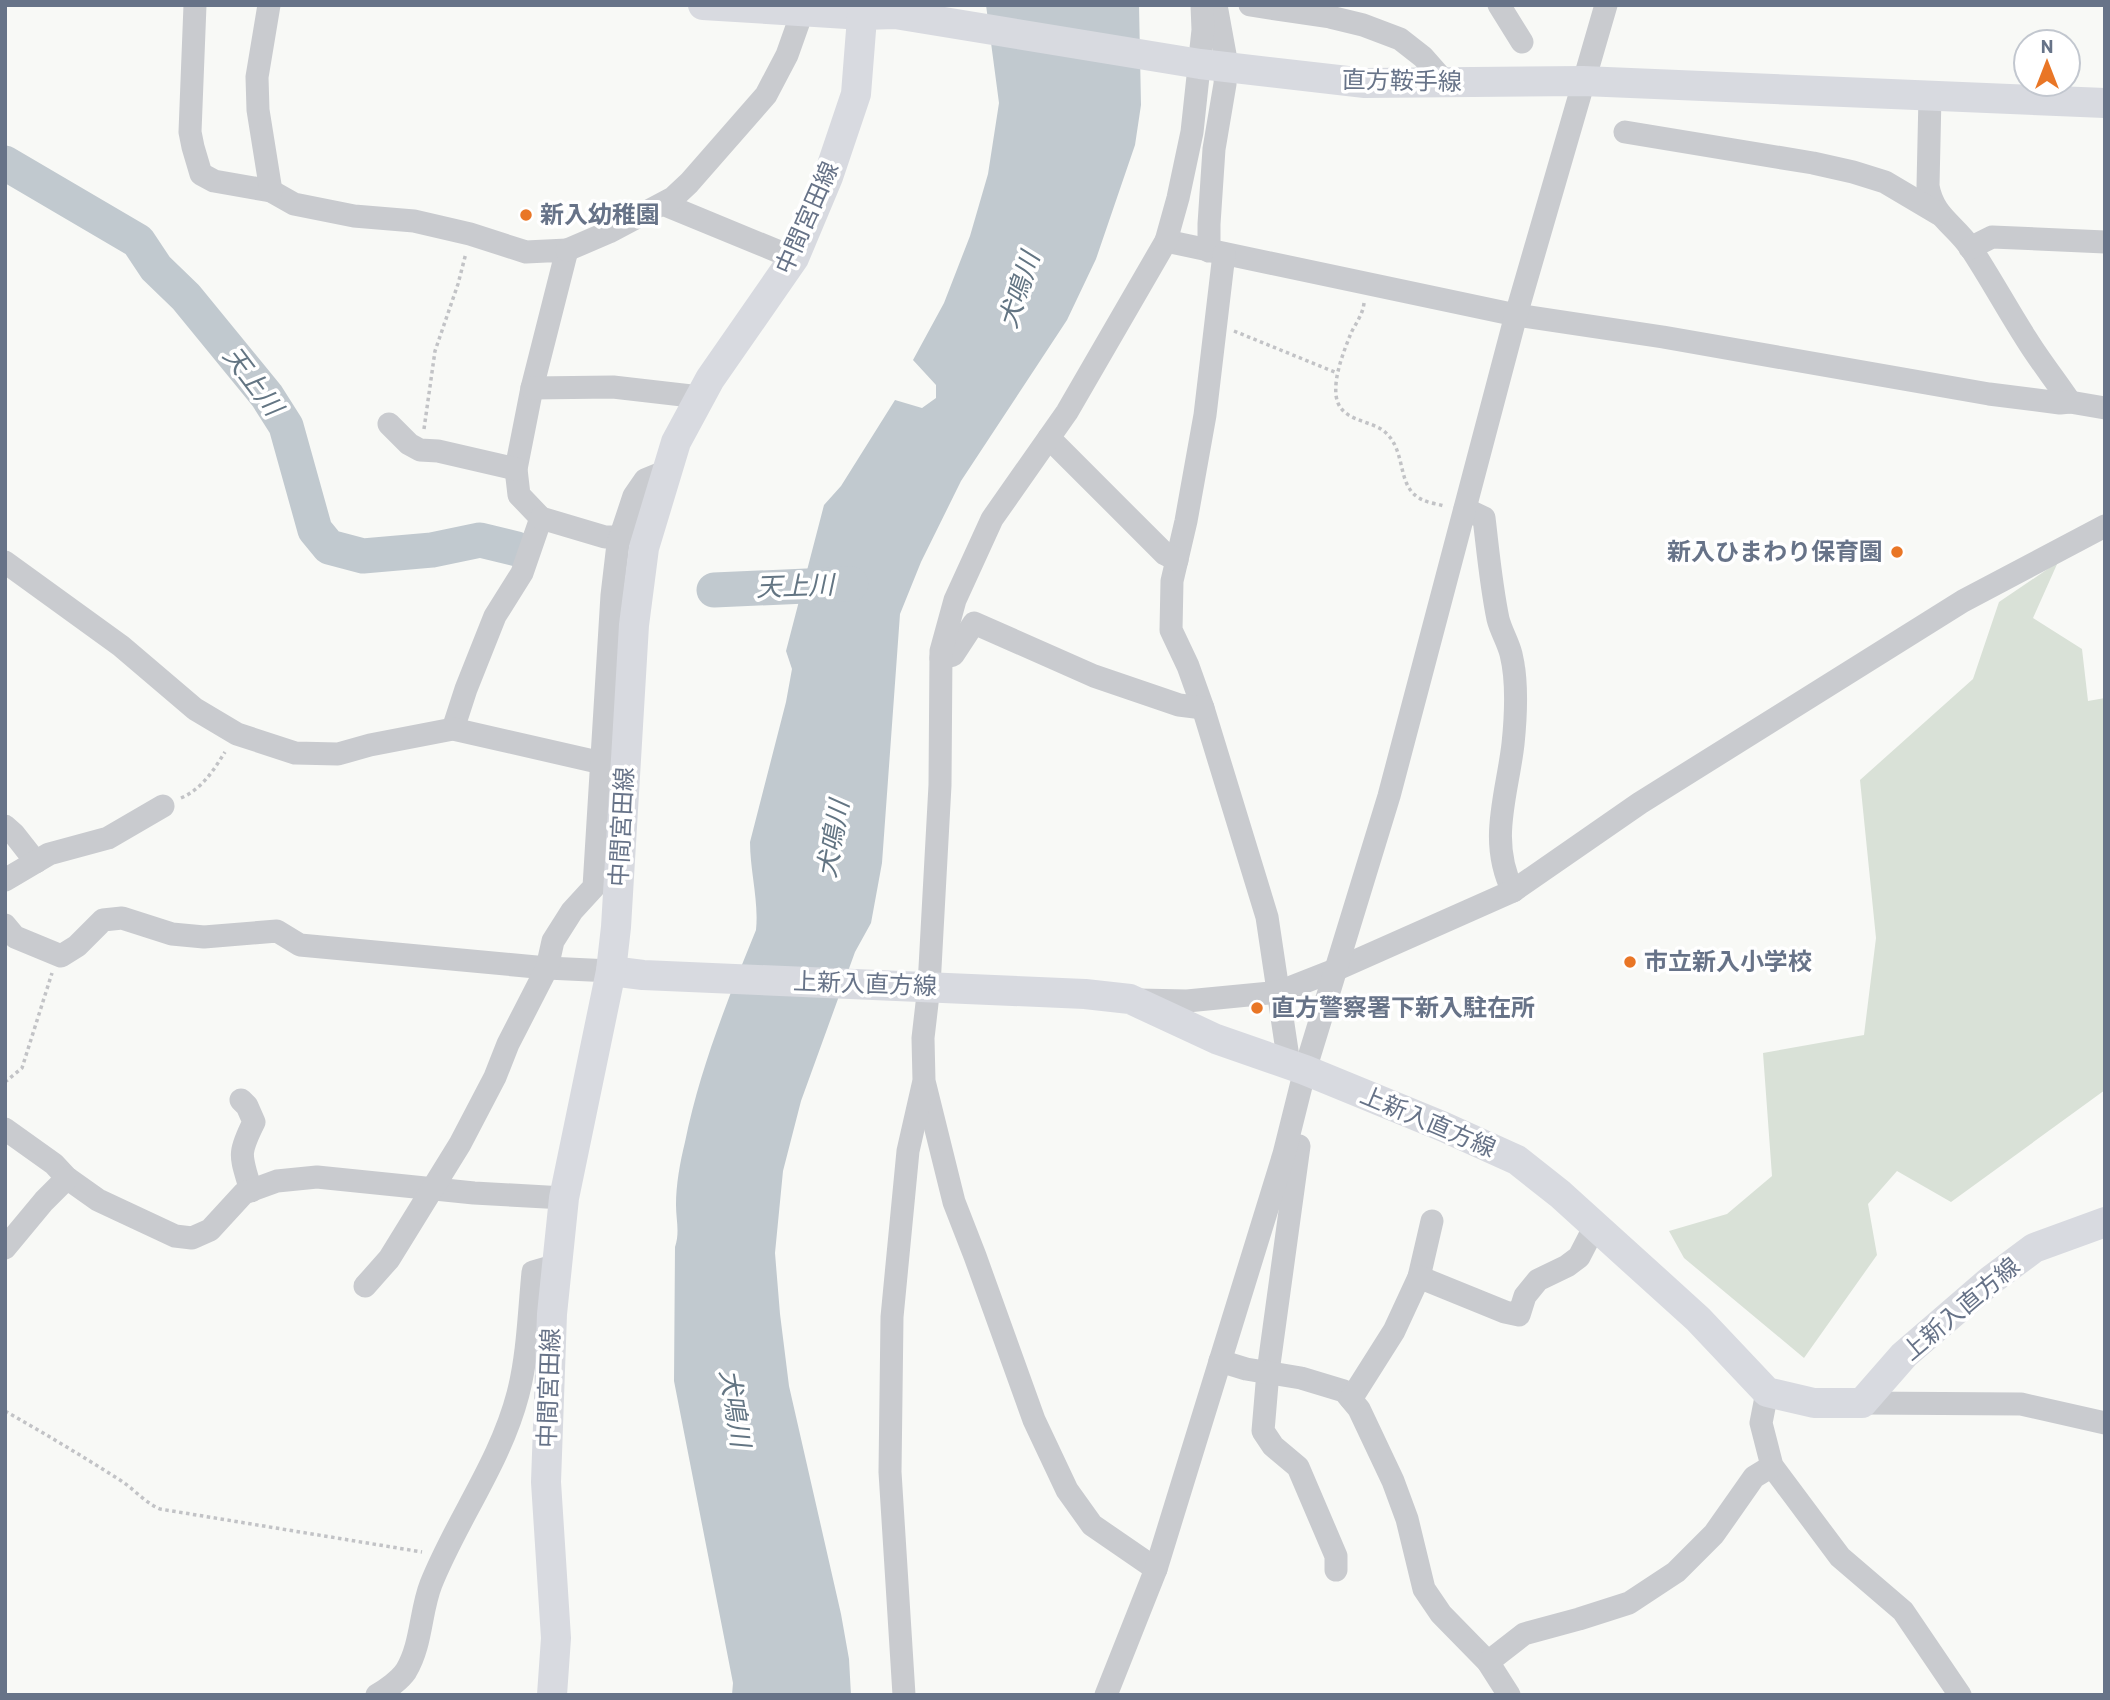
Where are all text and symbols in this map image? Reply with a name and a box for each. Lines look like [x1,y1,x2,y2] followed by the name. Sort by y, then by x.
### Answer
[2012,28,2082,98] north arrow
[2041,34,2053,57] text: N
[1342,64,1462,95] street label: 直方鞍手線
[768,157,843,278] street label: 中間宮田線
[540,199,660,228] place label: 新入幼稚園
[518,207,534,223] marker: 新入幼稚園
[991,245,1045,331] water label: 犬鳴川
[218,340,292,423] water label: 天上川
[1667,536,1883,565] place label: 新入ひまわり保育園
[1889,544,1905,560] marker: 新入ひまわり保育園
[755,568,837,601] water label: 天上川
[603,766,638,888] street label: 中間宮田線
[809,795,854,880] water label: 犬鳴川
[1644,946,1812,975] place label: 市立新入小学校
[1622,954,1638,970] marker: 市立新入小学校
[793,965,938,1000] street label: 上新入直方線
[1271,992,1535,1021] place label: 直方警察署下新入駐在所
[1249,1000,1265,1016] marker: 直方警察署下新入駐在所
[1357,1079,1501,1162] street label: 上新入直方線
[1896,1250,2025,1365] street label: 上新入直方線
[531,1327,564,1448] street label: 中間宮田線
[715,1367,758,1452] water label: 犬鳴川

